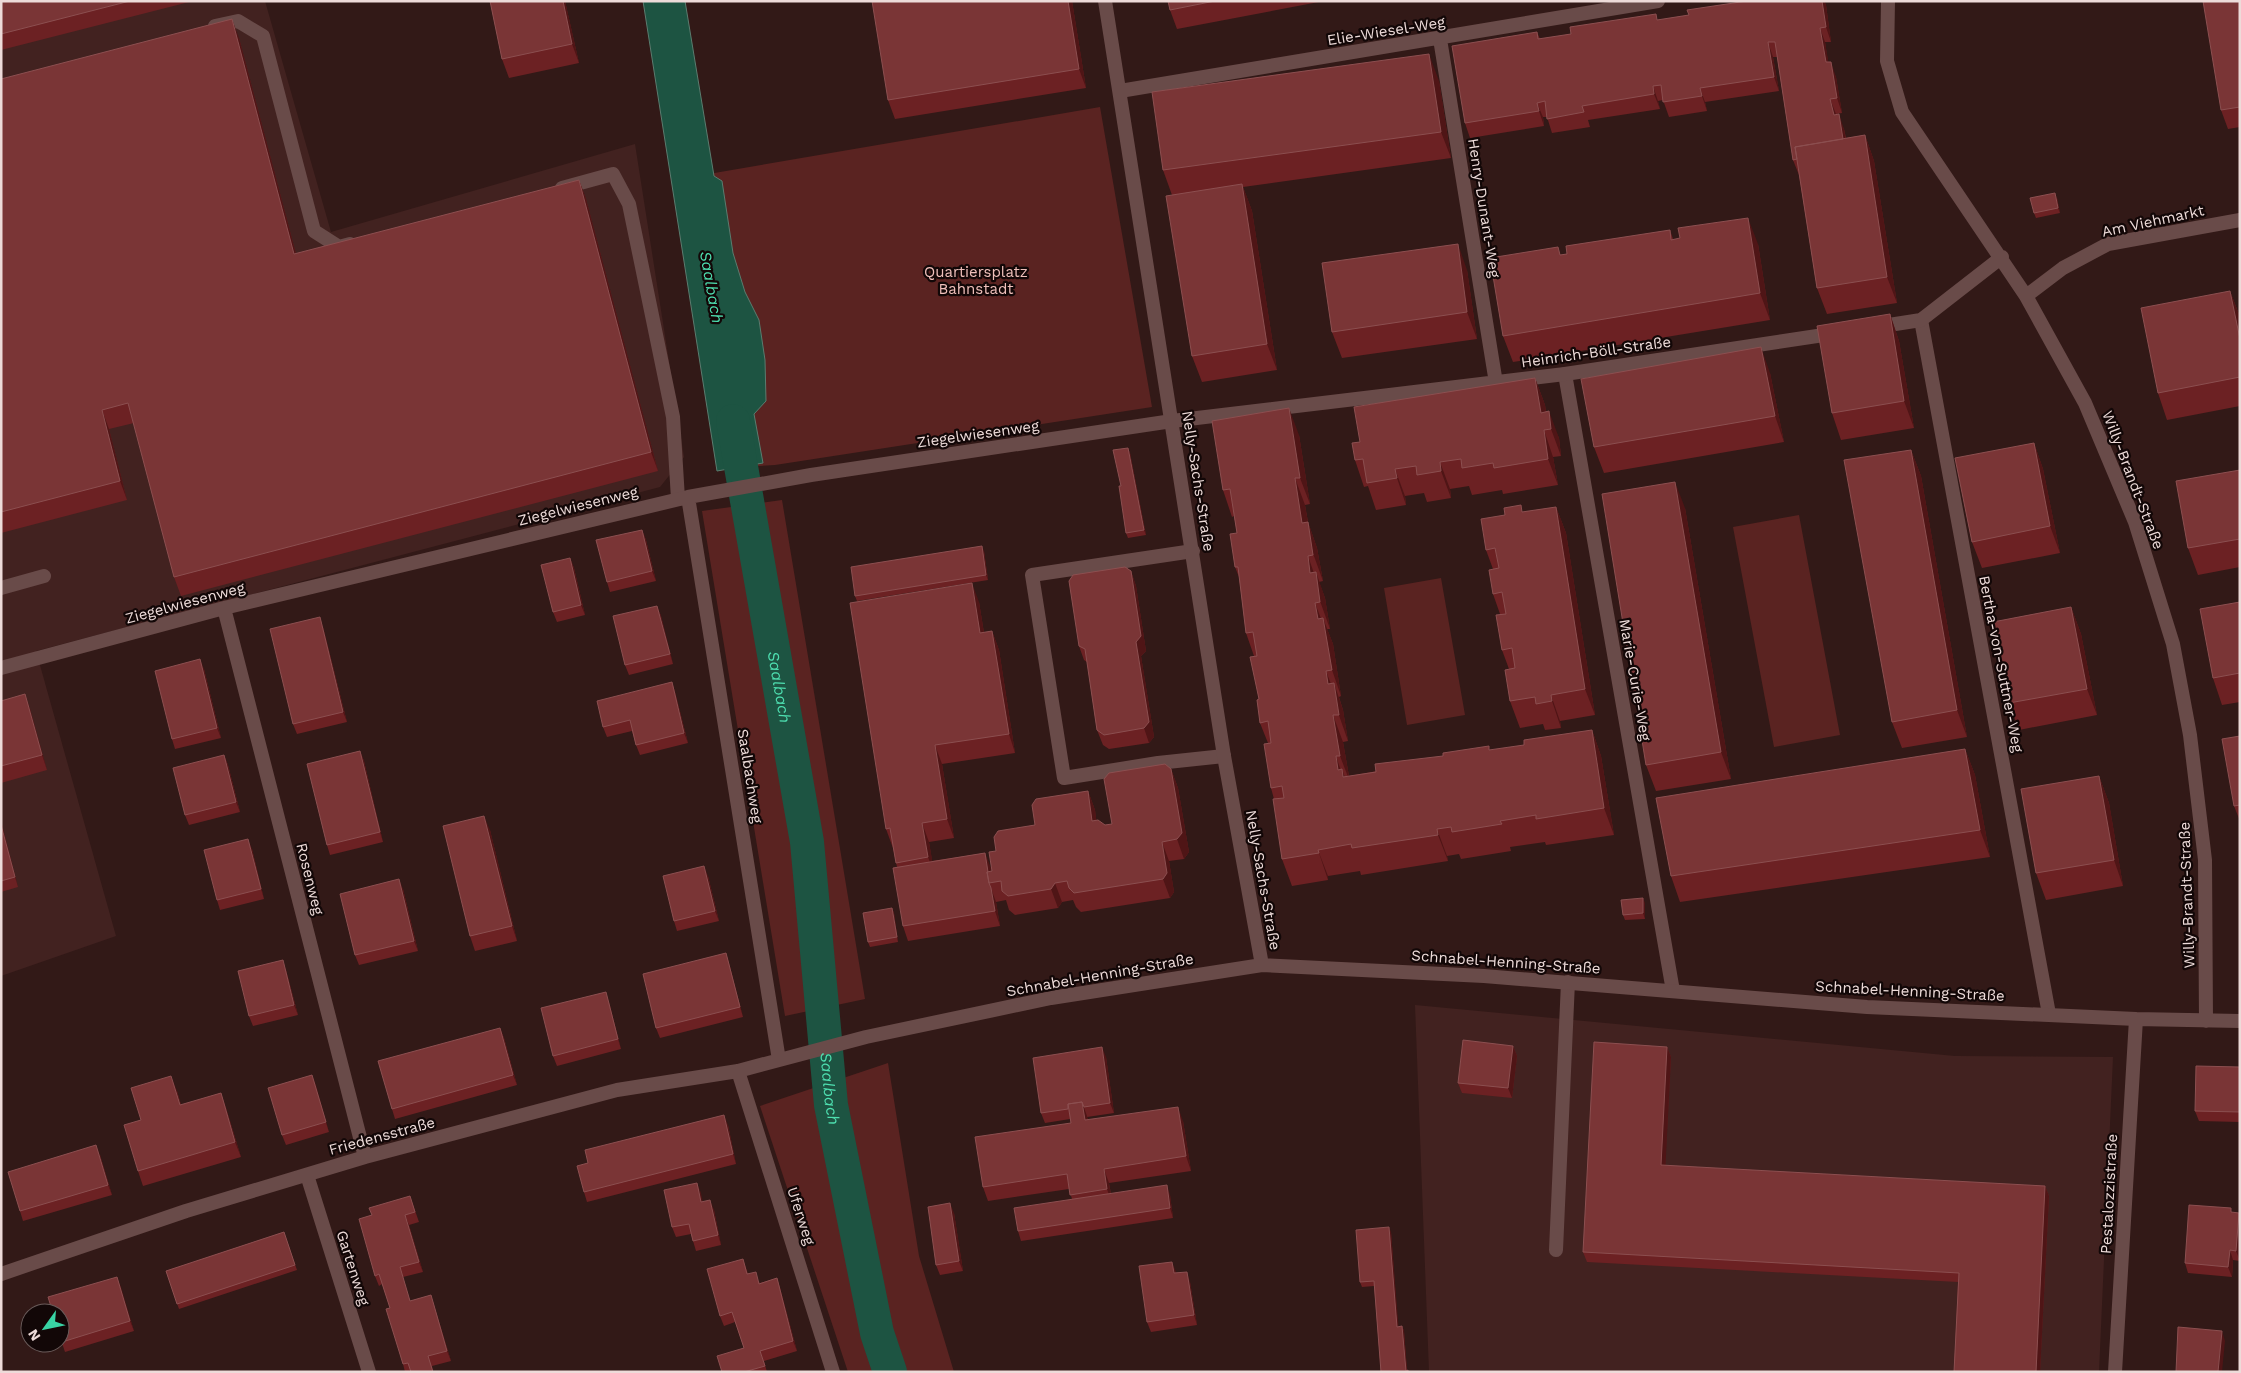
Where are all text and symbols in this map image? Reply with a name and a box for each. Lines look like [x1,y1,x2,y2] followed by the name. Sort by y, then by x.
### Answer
[1326,13,1446,49] street label: Elie-Wiesel-Weg
[1464,137,1504,279] street label: Henry-Dunant-Weg
[2100,201,2207,241] street label: Am Viehmarkt
[696,250,727,325] water label: Saalbach
[924,263,1028,298] park label: Quartiersplatz Bahnstadt
[1520,333,1672,371] street label: Heinrich-Böll-Straße
[2098,408,2168,552] street label: Willy-Brandt-Straße
[1178,409,1218,553] street label: Nelly-Sachs-Straße
[916,417,1040,451] street label: Ziegelwiesenweg
[516,482,640,530] street label: Ziegelwiesenweg
[1975,574,2027,754] street label: Bertha-von-Suttner-Weg
[123,578,247,628] street label: Ziegelwiesenweg
[1615,618,1655,742] street label: Marie-Curie-Weg
[764,650,795,724] water label: Saalbach
[734,727,766,825] street label: Saalbachweg
[1242,808,1284,952] street label: Nelly-Sachs-Straße
[2175,821,2199,969] street label: Willy-Brandt-Straße
[292,841,328,917] street label: Rosenweg
[1411,946,1601,978] street label: Schnabel-Henning-Straße
[1005,950,1195,1000] street label: Schnabel-Henning-Straße
[1815,977,2005,1005] street label: Schnabel-Henning-Straße
[816,1051,844,1126] water label: Saalbach
[327,1113,437,1159] street label: Friedensstraße
[2097,1133,2121,1255] street label: Pestalozzistraße
[783,1185,819,1247] street label: Uferweg
[332,1228,374,1308] street label: Gartenweg
[20,1303,70,1353] north arrow
[25,1326,44,1344] text: N

